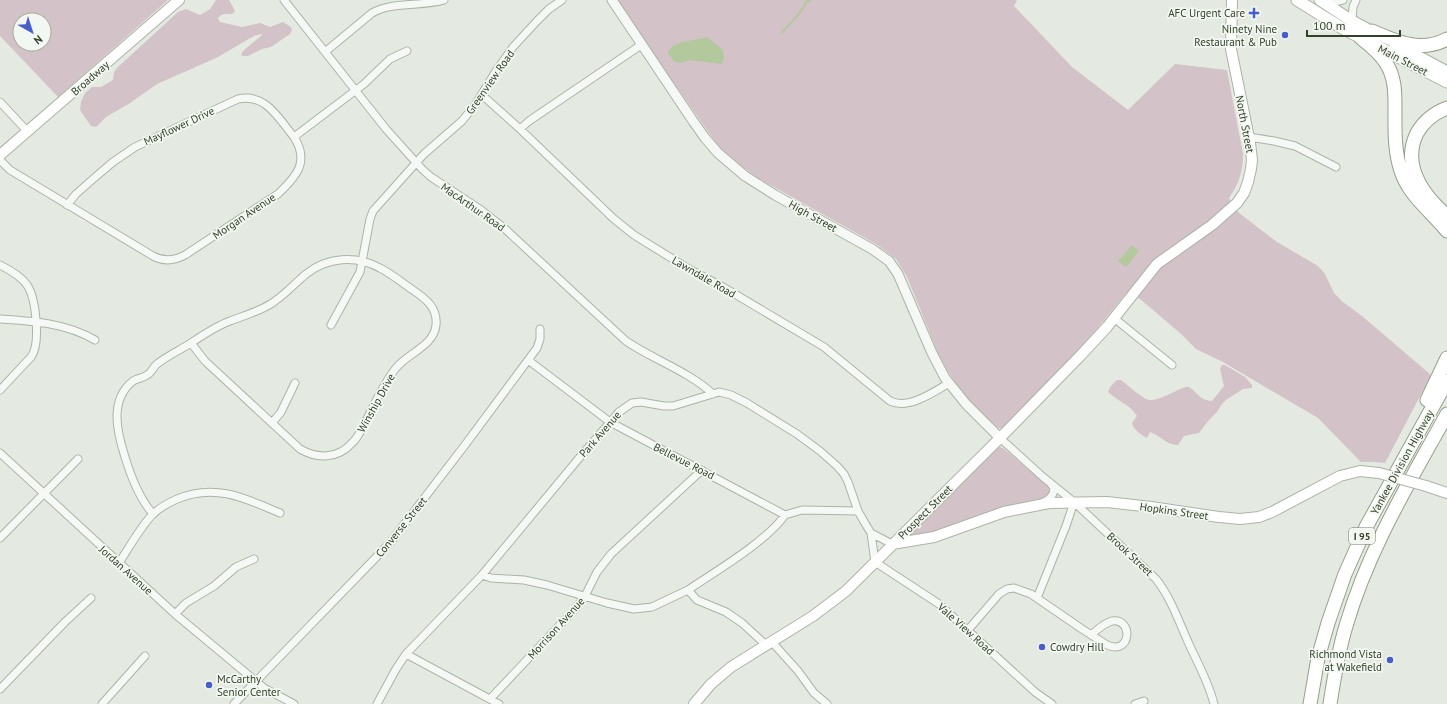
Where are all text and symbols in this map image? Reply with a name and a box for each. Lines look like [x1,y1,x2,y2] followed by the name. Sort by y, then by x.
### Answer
[1168,6,1245,20] place label: AFC Urgent Care
[1248,7,1260,19] marker: AFC Urgent Care
[12,12,52,52] north arrow
[1307,12,1400,38] scale bar
[1313,18,1346,33] text: 100 m
[1194,22,1277,49] place label: Ninety Nine Restaurant & Pub
[1280,30,1290,40] marker: Ninety Nine Restaurant & Pub
[31,32,46,47] text: N
[1376,41,1431,79] street label: Main Street
[463,47,517,117] street label: Greenview Road
[68,57,113,98] street label: Broadway
[1233,94,1257,154] street label: North Street
[141,103,217,148] street label: Mayflower Drive
[438,180,508,234] street label: MacArthur Road
[210,190,278,242] street label: Morgan Avenue
[786,197,840,235] street label: High Street
[670,253,738,301] street label: Lawndale Road
[354,371,398,435] street label: Winship Drive
[1367,406,1437,517] street label: Yankee Division Highway
[576,408,624,460] street label: Park Avenue
[651,440,717,482] street label: Bellevue Road
[895,482,955,542] street label: Prospect Street
[372,494,430,560] street label: Converse Street
[1139,499,1209,523] street label: Hopkins Street
[1349,528,1375,544] road number: I 95
[1104,529,1156,579] street label: Brook Street
[96,542,156,598] street label: Jordan Avenue
[525,594,588,662] street label: Morrison Avenue
[934,599,997,658] street label: Vale View Road
[1050,640,1105,654] place label: Cowdry Hill
[1037,642,1047,652] marker: Cowdry Hill
[1309,647,1382,674] place label: Richmond Vista at Wakefield
[1385,655,1395,665] marker: Richmond Vista at Wakefield
[217,672,281,699] place label: McCarthy Senior Center
[204,680,214,690] marker: McCarthy Senior Center

